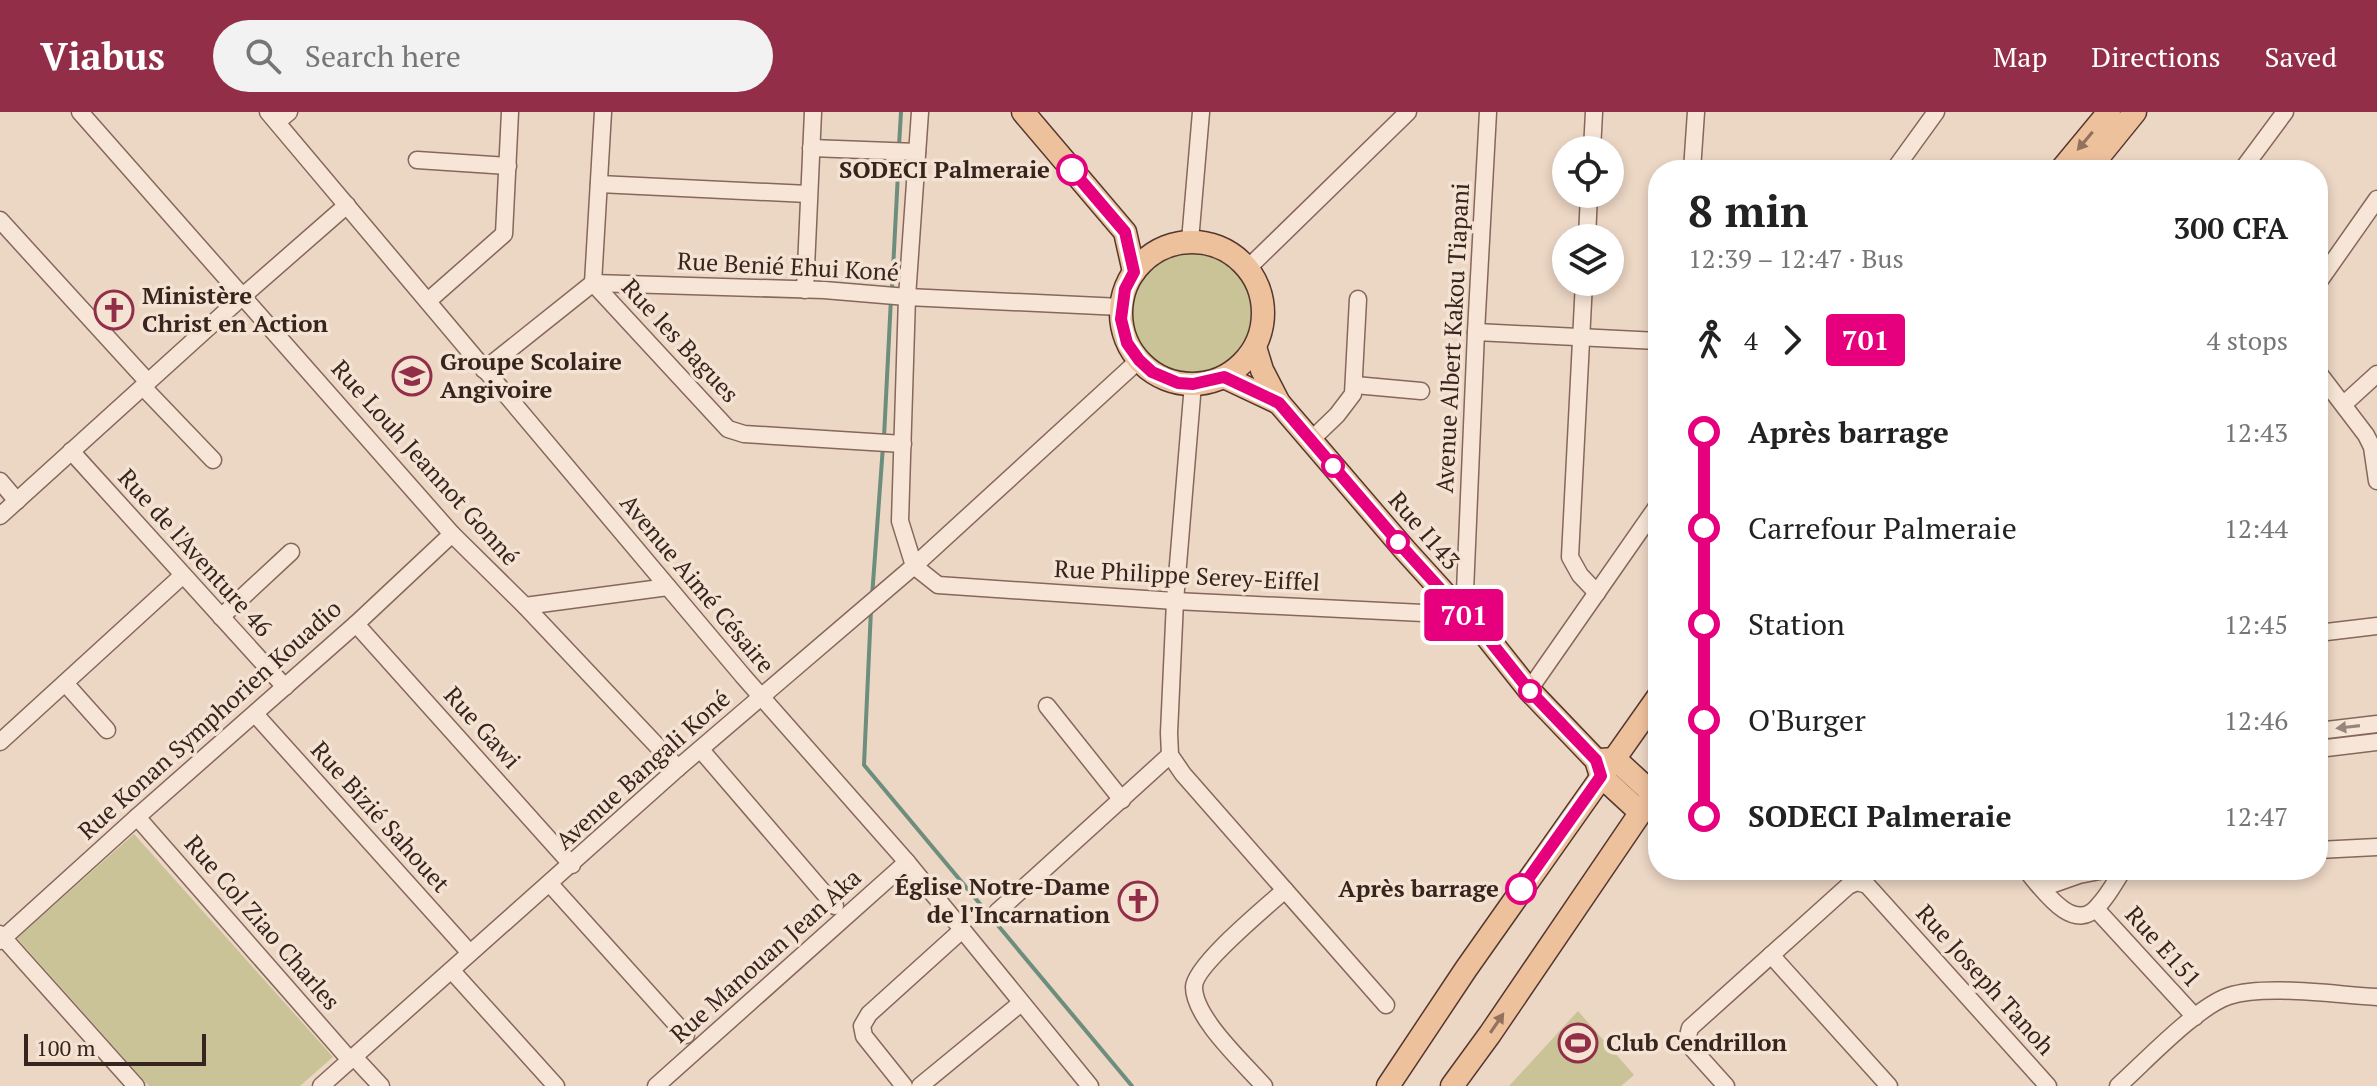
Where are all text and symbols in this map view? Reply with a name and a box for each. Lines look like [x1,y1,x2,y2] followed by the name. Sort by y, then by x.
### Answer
[213,20,773,92] search box
[40,31,165,81] text: Viabus
[241,34,285,78] icon: search
[305,36,461,76] text: Search here
[1993,38,2047,75] text: Map
[2091,38,2221,75] text: Directions
[2265,38,2337,75] text: Saved
[2076,130,2093,151] one-way arrow
[1552,136,1624,296] map controls
[1552,136,1624,208] button: locate
[839,153,1050,185] place label: SODECI Palmeraie
[1057,155,1087,185] marker: SODECI Palmeraie
[1688,181,1808,240] text: 8 min
[1428,182,1476,494] street label: Avenue Albert Kakou Tiapani
[2173,208,2288,248] text: 300 CFA
[1552,224,1624,296] button: layers
[1688,241,1904,275] text: 12:39 – 12:47 · Bus
[676,244,900,288] street label: Rue Benié Ehui Koné
[615,272,746,409] street label: Rue les Bagues
[142,279,329,339] place label: Ministère Christ en Action
[93,289,135,331] church icon: Ministère Christ en Action
[1688,318,1732,362] icon: walk
[1770,318,1814,362] icon: forward
[1842,321,1889,358] text: 701
[1744,323,1758,357] text: 4
[2207,323,2288,357] text: 4 stops
[440,345,622,405] place label: Groupe Scolaire Angivoire
[325,353,527,572] street label: Rue Louh Jeannot Gonné
[391,355,433,397] school or university icon: Groupe Scolaire Angivoire
[1748,412,1949,452] text: Après barrage
[2224,415,2288,449] text: 12:43
[1322,455,1344,477] unlabelled marker
[112,461,280,643] street label: Rue de l'Aventure 46
[1382,484,1468,576] street label: Rue I143
[613,487,782,680] street label: Avenue Aimé Césaire
[1748,508,2017,548] text: Carrefour Palmeraie
[2224,511,2288,545] text: 12:44
[1387,531,1409,553] unlabelled marker
[1053,552,1321,598] street label: Rue Philippe Serey-Eiffel
[1418,589,1510,641] line badge: 701
[71,592,348,846] street label: Rue Konan Symphorien Kouadio
[1440,596,1488,633] text: 701
[1748,604,1845,644] text: Station
[2224,607,2288,641] text: 12:45
[437,679,528,775] street label: Rue Gawi
[1519,680,1541,702] unlabelled marker
[548,682,736,856] street label: Avenue Bangali Koné
[1748,700,1866,740] text: O'Burger
[2224,703,2288,737] text: 12:46
[2335,721,2360,734] one-way arrow
[304,734,457,899] street label: Rue Bizié Sahouet
[1748,796,2012,836] text: SODECI Palmeraie
[2224,799,2288,833] text: 12:47
[178,828,348,1017] street label: Rue Col Ziao Charles
[663,861,868,1050] street label: Rue Manouan Jean Aka
[895,870,1111,930] place label: Église Notre-Dame de l'Incarnation
[1338,872,1499,904] place label: Après barrage
[1506,874,1536,904] marker: Après barrage
[1117,880,1159,922] church icon: Église Notre-Dame de l'Incarnation
[1910,897,2062,1061] street label: Rue Joseph Tanoh
[2119,899,2209,994] street label: Rue E151
[1490,1012,1504,1034] one-way arrow
[1557,1022,1599,1064] sports icon: Club Cendrillon
[1606,1026,1788,1058] place label: Club Cendrillon
[24,1030,206,1066] scale bar
[36,1033,96,1062] text: 100 m

